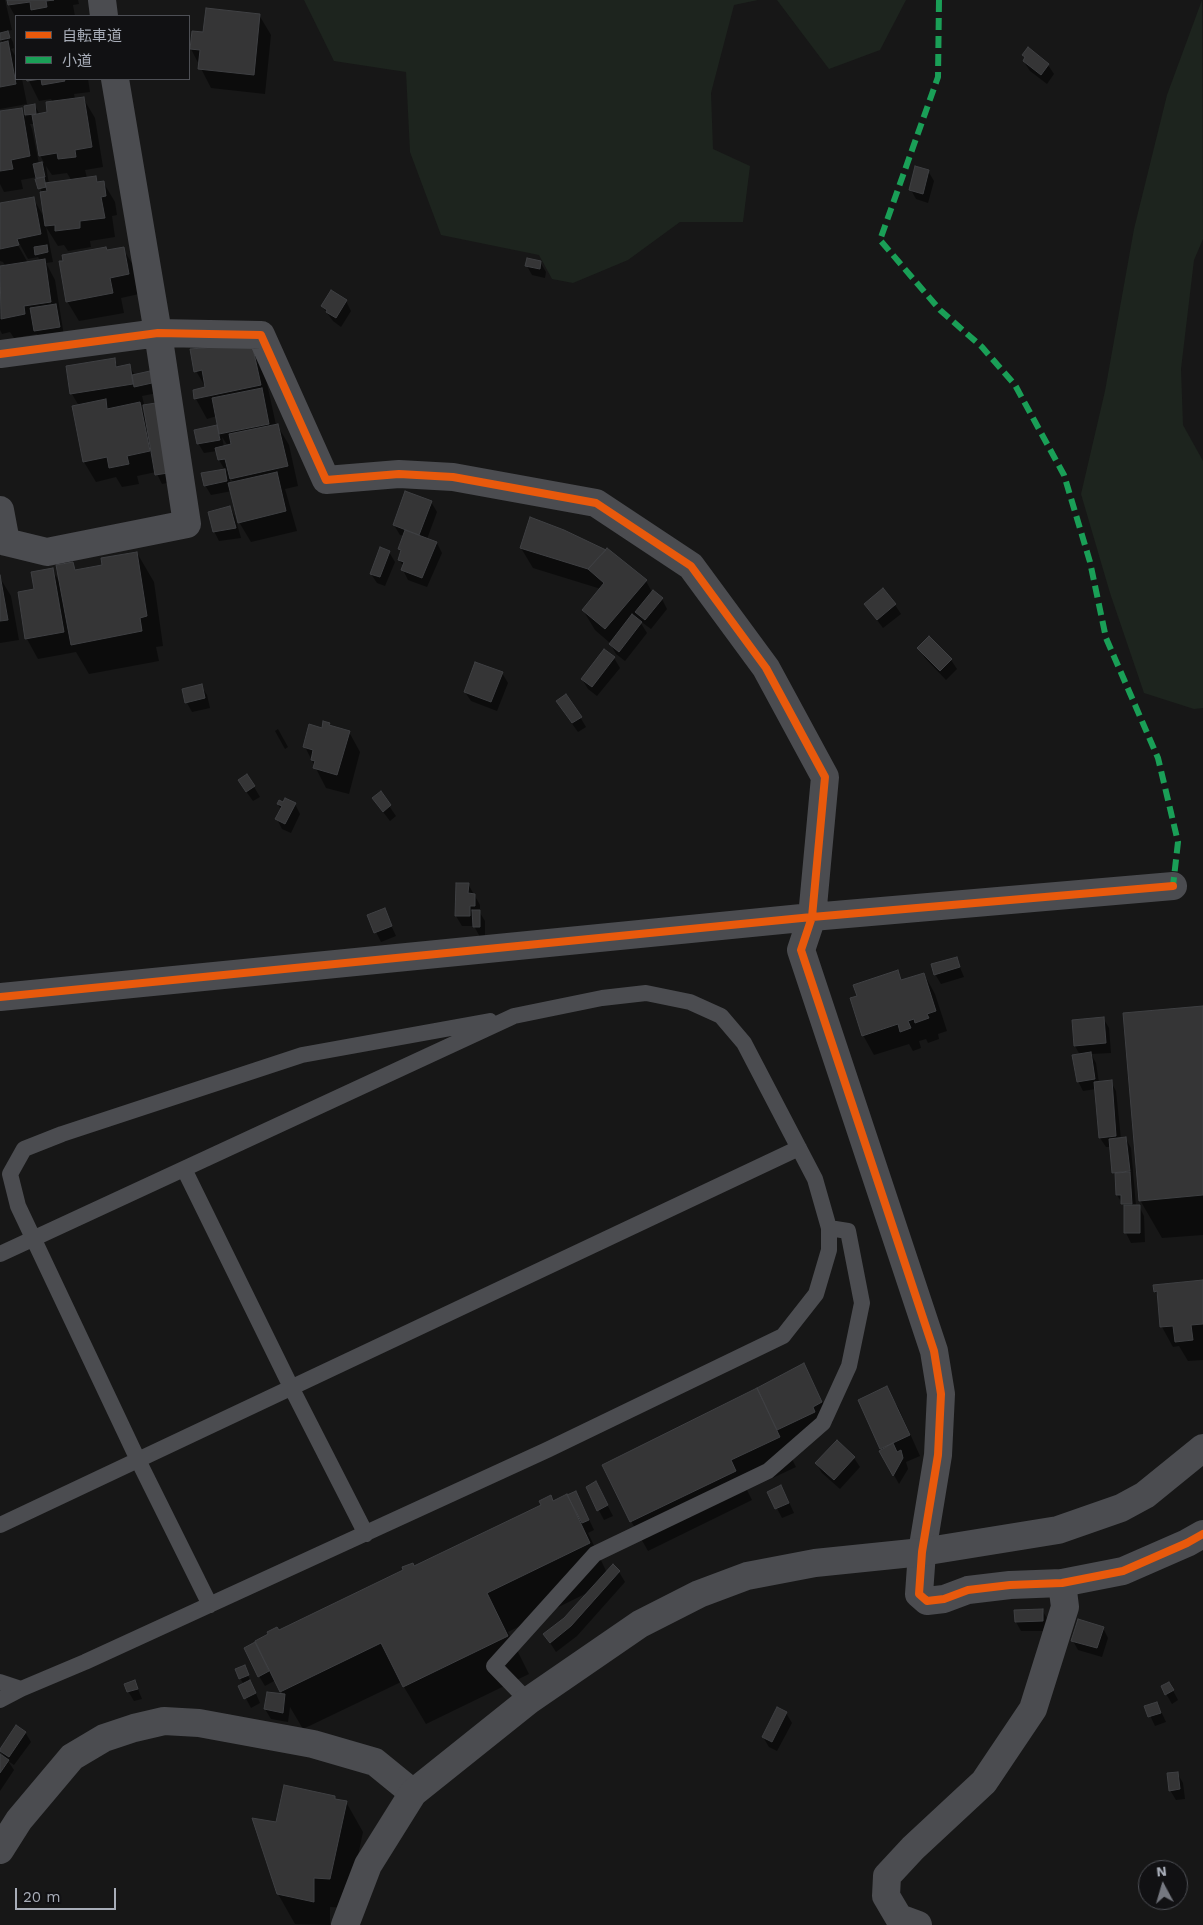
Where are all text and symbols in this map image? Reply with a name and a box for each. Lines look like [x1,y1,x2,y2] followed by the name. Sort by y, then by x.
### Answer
[15,15,190,80] legend
[62,27,122,45] text: 自転車道
[62,52,92,70] text: 小道
[1138,1860,1188,1910] north arrow
[1156,1863,1168,1880] text: N
[18,1878,119,1910] scale bar
[23,1888,61,1906] text: 20 m

